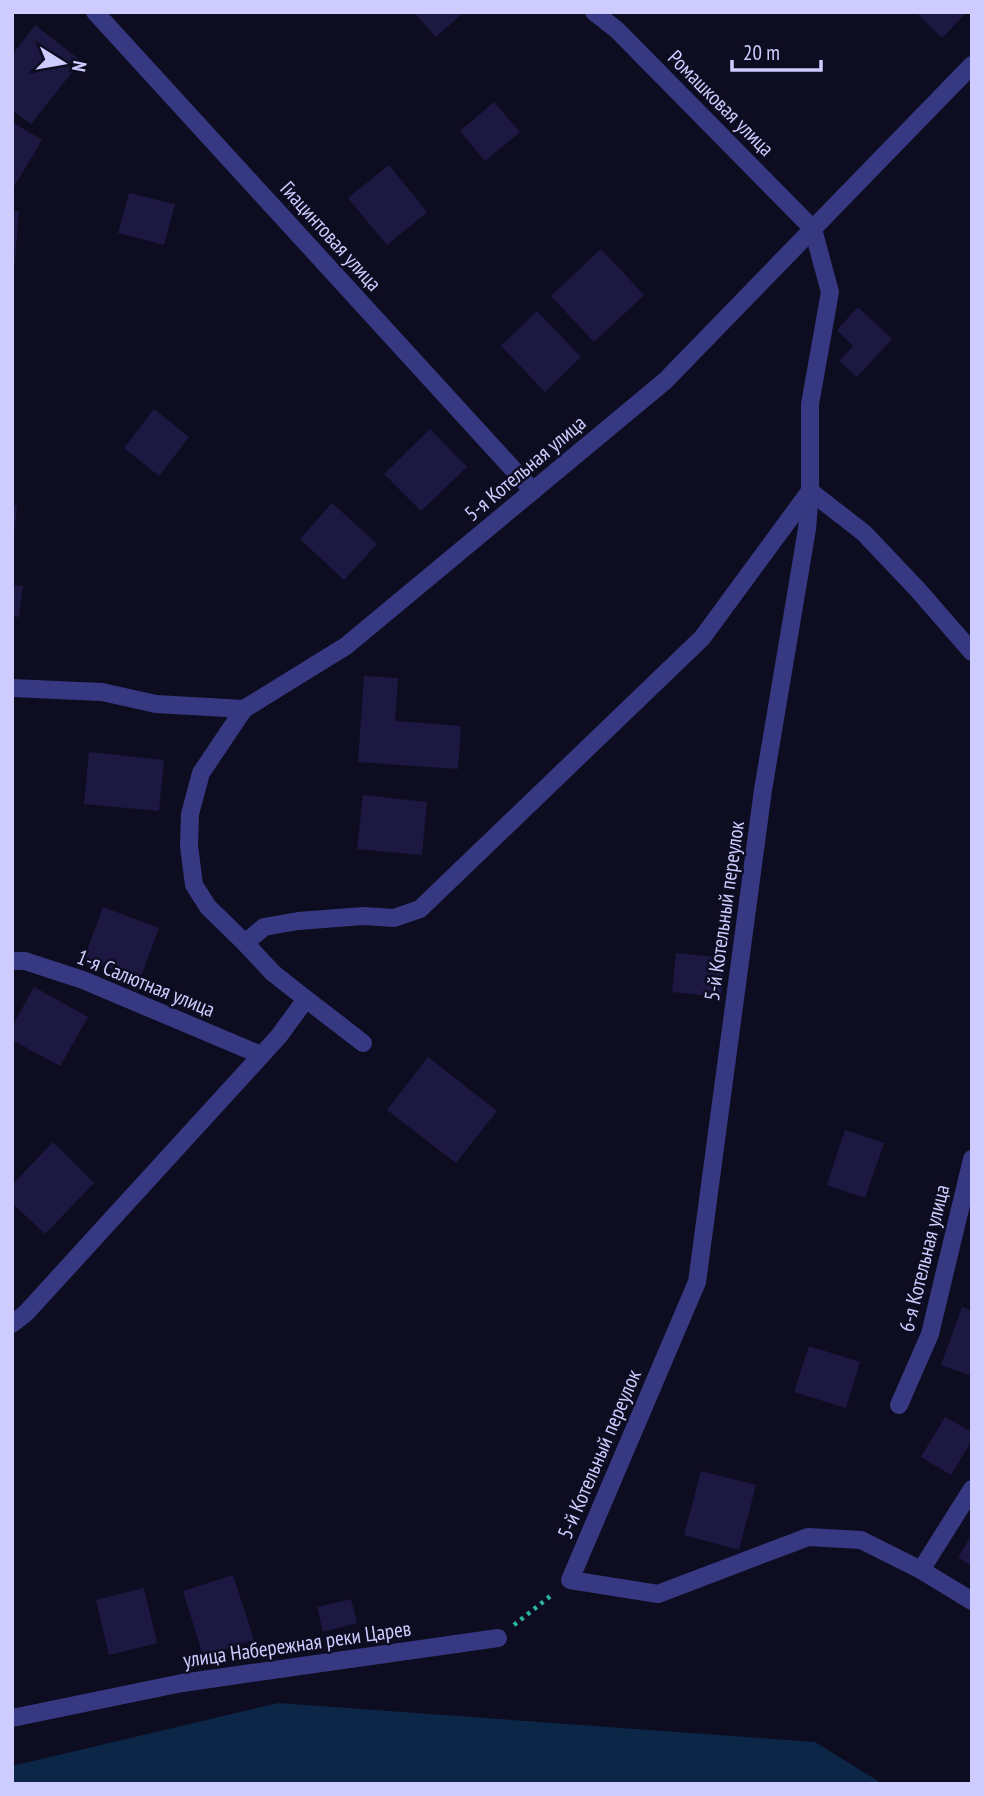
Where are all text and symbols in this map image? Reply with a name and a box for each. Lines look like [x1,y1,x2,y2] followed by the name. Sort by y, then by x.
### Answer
[28,28,98,98] north arrow
[732,28,821,72] scale bar
[743,39,780,66] text: 20 m
[662,44,780,162] street label: Ромашковая улица
[67,59,92,74] text: N
[275,175,387,297] street label: Гиацинтовая улица
[459,409,591,527] street label: 5-я Котельная улица
[698,819,750,1003] street label: 5-й Котельный переулок
[73,943,219,1023] street label: 1-я Салютная улица
[893,1182,955,1334] street label: 6-я Котельная улица
[551,1365,647,1543] street label: 5-й Котельный переулок
[181,1615,413,1673] street label: улица Набережная реки Царев

